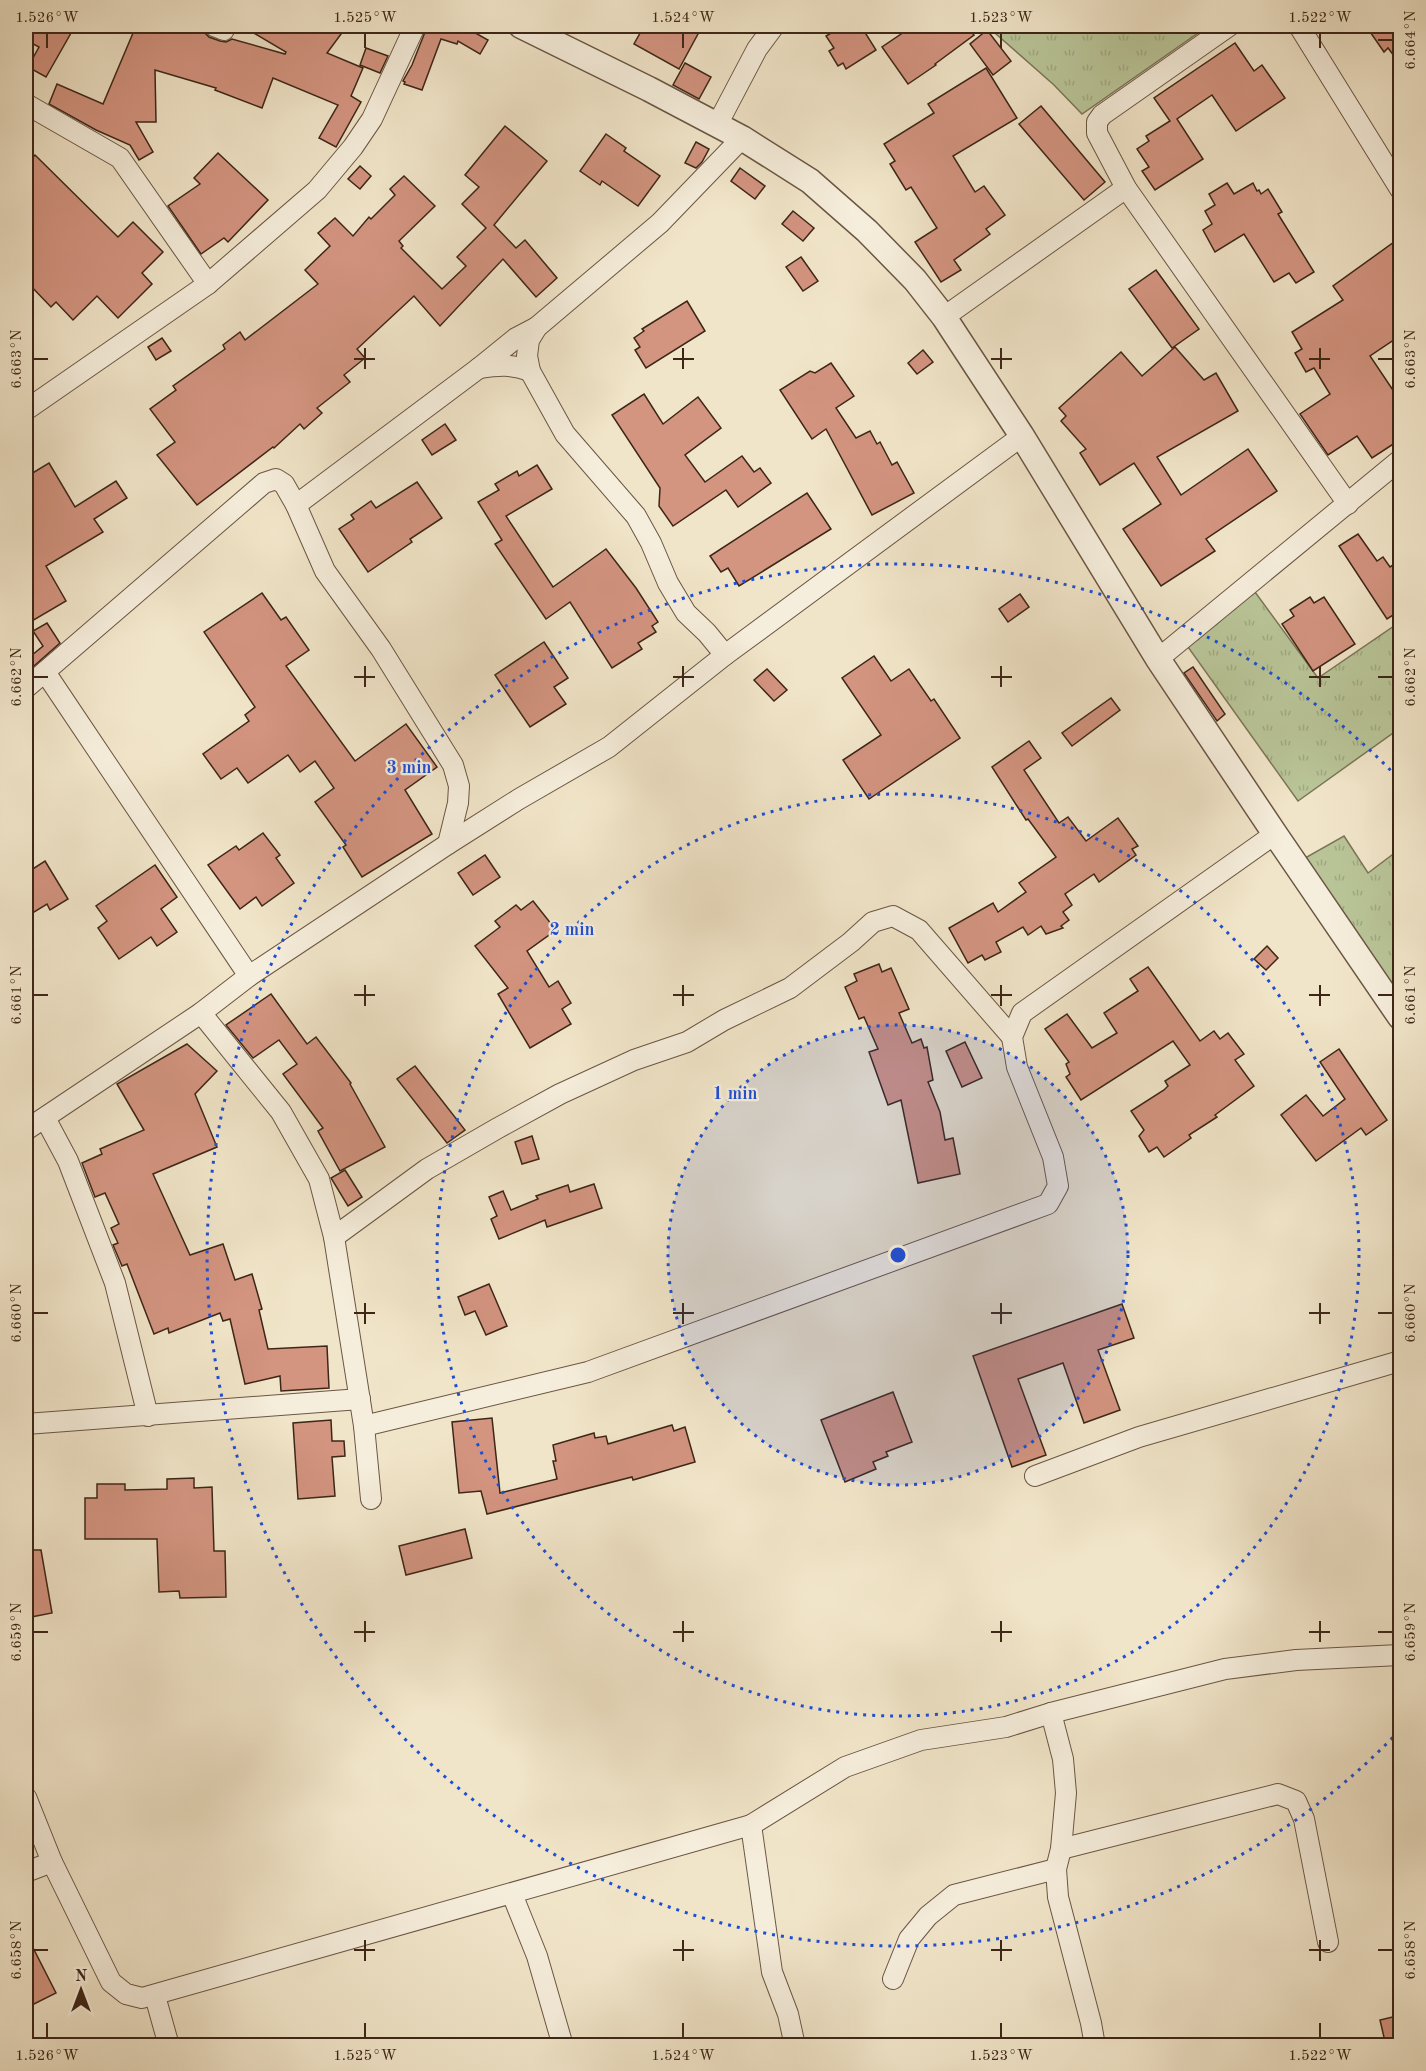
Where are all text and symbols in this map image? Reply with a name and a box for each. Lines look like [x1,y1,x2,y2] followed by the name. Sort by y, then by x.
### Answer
[1404,10,1419,70] text: 6.664°N
[15,11,79,26] text: 1.526°W
[333,11,397,26] text: 1.525°W
[651,11,715,26] text: 1.524°W
[969,11,1033,26] text: 1.523°W
[1288,11,1352,26] text: 1.522°W
[10,329,25,389] text: 6.663°N
[1404,329,1419,389] text: 6.663°N
[10,647,25,707] text: 6.662°N
[1404,647,1419,707] text: 6.662°N
[386,759,432,777] text: 3 min
[549,921,595,939] text: 2 min
[10,965,25,1025] text: 6.661°N
[1404,965,1419,1025] text: 6.661°N
[712,1085,758,1103] text: 1 min
[888,1245,908,1265] centre of rings
[10,1283,25,1343] text: 6.660°N
[1404,1283,1419,1343] text: 6.660°N
[10,1602,25,1662] text: 6.659°N
[1404,1602,1419,1662] text: 6.659°N
[10,1920,25,1980] text: 6.658°N
[1404,1920,1419,1980] text: 6.658°N
[51,1960,111,2020] north arrow
[75,1969,88,1985] text: N
[15,2049,79,2064] text: 1.526°W
[333,2049,397,2064] text: 1.525°W
[651,2049,715,2064] text: 1.524°W
[969,2049,1033,2064] text: 1.523°W
[1288,2049,1352,2064] text: 1.522°W

